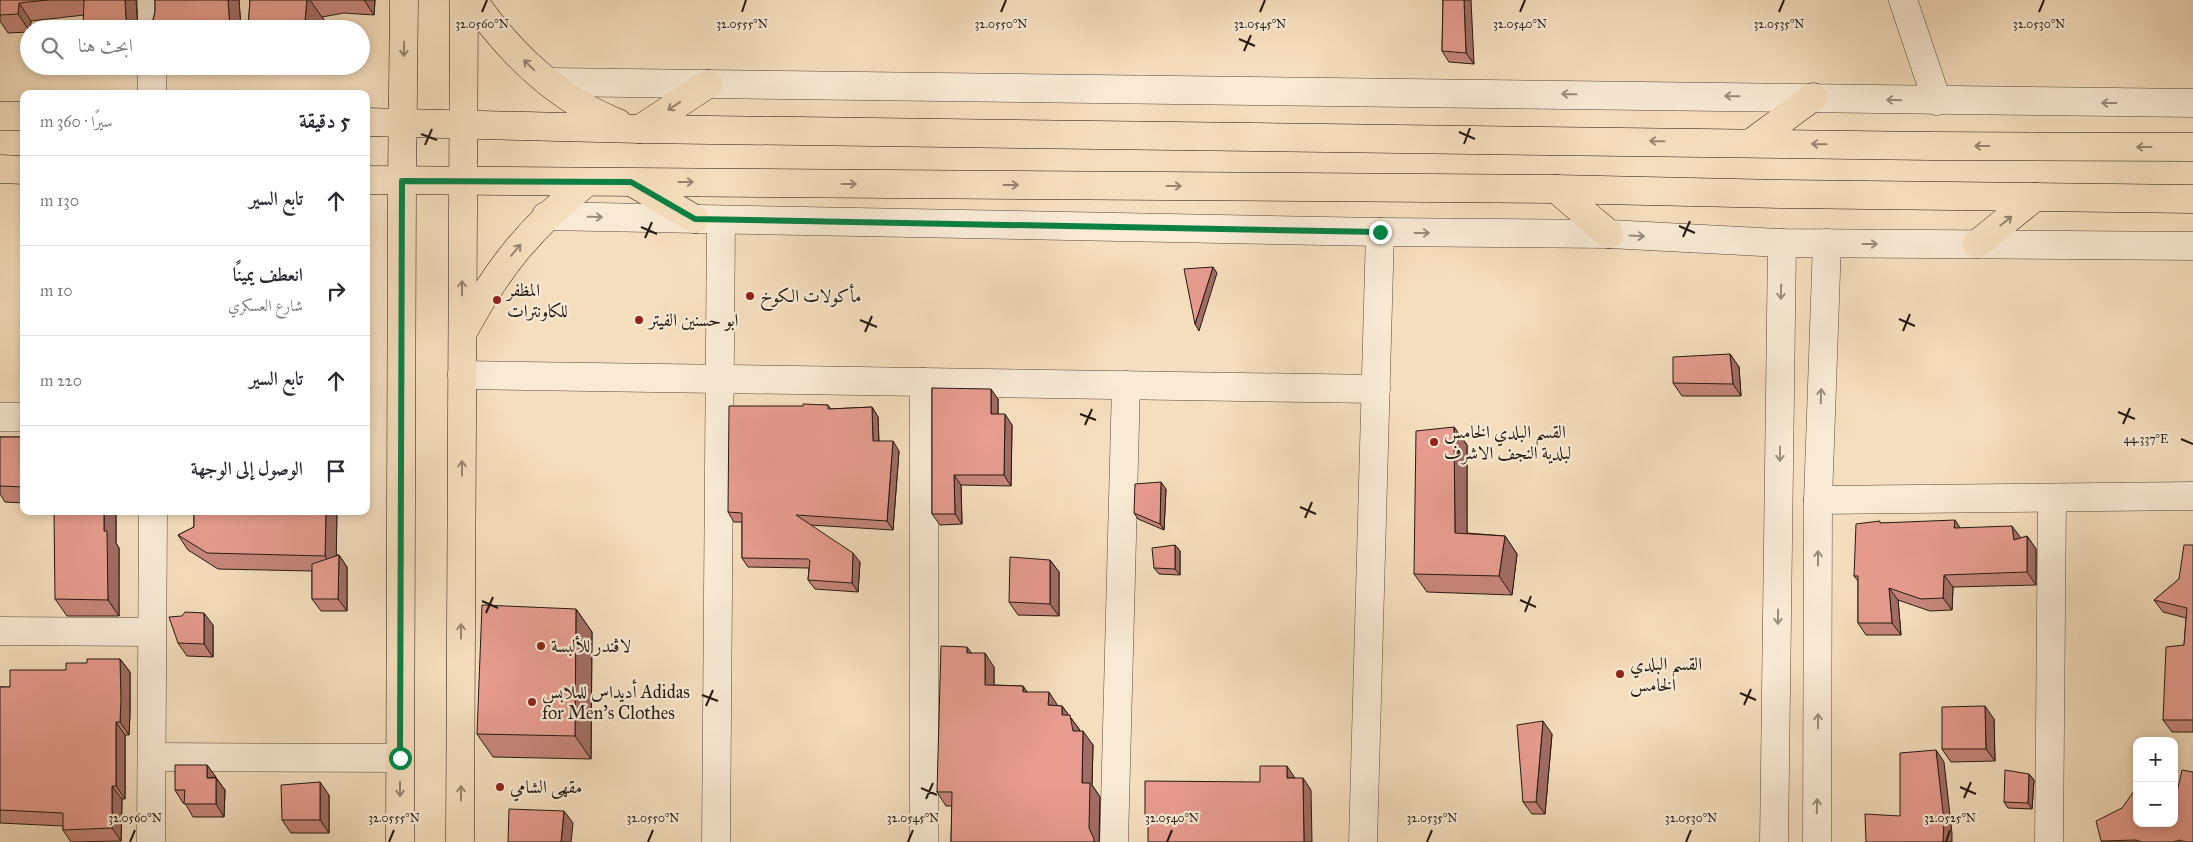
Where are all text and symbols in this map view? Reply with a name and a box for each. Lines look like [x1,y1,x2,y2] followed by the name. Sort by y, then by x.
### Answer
[455,17,509,31] text: 32.0560°N
[716,17,768,31] text: 32.0555°N
[974,17,1028,31] text: 32.0550°N
[1234,17,1286,31] text: 32.0545°N
[1493,17,1547,31] text: 32.0540°N
[1754,17,1804,31] text: 32.0535°N
[2013,17,2065,31] text: 32.0530°N
[20,20,370,75] search box
[38,34,66,62] icon: search
[78,34,133,57] text: ابحث هنا
[399,40,408,56] one-way arrow
[523,59,535,71] one-way arrow
[1562,89,1578,99] one-way arrow
[1724,91,1740,101] one-way arrow
[1887,95,1903,105] one-way arrow
[2102,98,2118,107] one-way arrow
[667,101,681,112] one-way arrow
[299,108,350,134] text: 5 دقيقة
[40,112,113,131] text: سيرًا · 360 m
[1649,137,1665,146] one-way arrow
[1812,139,1828,149] one-way arrow
[1974,141,1990,151] one-way arrow
[2137,142,2153,152] one-way arrow
[678,177,694,187] one-way arrow
[840,179,857,189] one-way arrow
[1003,180,1019,190] one-way arrow
[1166,181,1182,191] one-way arrow
[249,187,303,210] text: تابع السير
[322,187,350,215] icon: ahead
[40,191,79,210] text: 130 m
[586,212,603,222] one-way arrow
[1999,215,2012,226] one-way arrow
[1369,221,1392,244] route end
[1414,228,1430,237] one-way arrow
[1629,231,1645,240] one-way arrow
[1861,239,1877,249] one-way arrow
[510,244,521,257] one-way arrow
[233,263,303,286] text: انعطف يمينًا
[322,277,350,305] icon: right
[505,279,568,322] place label: المظفر للكاونترات
[40,281,72,300] text: 10 m
[457,281,467,297] one-way arrow
[760,283,861,312] place label: مأكولات الكوخ
[1776,283,1786,299] one-way arrow
[744,290,756,302] marker: مأكولات الكوخ
[491,294,503,306] marker: المظفر للكاونترات
[228,296,303,315] text: شارع العسكري
[647,309,739,331] place label: ابو حسنين الفيتر
[633,314,645,326] marker: ابو حسنين الفيتر
[249,367,303,390] text: تابع السير
[322,367,350,395] icon: ahead
[40,371,82,390] text: 220 m
[1817,388,1826,404] one-way arrow
[1444,421,1572,465] place label: القسم البلدي الخامس لبلدية النجف الاشرف
[2123,432,2169,446] text: 44.337°E
[1428,436,1440,448] marker: القسم البلدي الخامس لبلدية النجف الاشرف
[1775,446,1784,462] one-way arrow
[191,457,303,480] text: الوصول إلى الوجهة
[322,457,350,485] icon: arrive
[457,461,467,477] one-way arrow
[1813,550,1823,566] one-way arrow
[1773,608,1783,624] one-way arrow
[456,623,466,640] one-way arrow
[551,635,631,657] place label: لاڤندر للألبسة
[535,640,547,652] marker: لاڤندر للألبسة
[1630,653,1702,697] place label: القسم البلدي الخامس
[1614,668,1626,680] marker: القسم البلدي الخامس
[542,679,690,724] place label: أديداس للملابس Adidas for Men's Clothes
[526,696,538,708] marker: أديداس للملابس Adidas for Men's Clothes
[1813,713,1823,729] one-way arrow
[2133,737,2178,827] map controls
[2133,737,2178,782] button: +
[389,747,412,770] route start
[510,776,582,802] place label: مقهى الشامي
[395,780,405,796] one-way arrow
[494,781,506,793] marker: مقهى الشامي
[2133,782,2178,827] button: −
[456,786,466,802] one-way arrow
[1812,798,1822,814] one-way arrow
[108,811,162,825] text: 32.0560°N
[368,811,420,825] text: 32.0555°N
[626,811,680,825] text: 32.0550°N
[887,811,939,825] text: 32.0545°N
[1145,811,1199,825] text: 32.0540°N
[1407,811,1457,825] text: 32.0535°N
[1665,811,1717,825] text: 32.0530°N
[1924,811,1976,825] text: 32.0525°N

